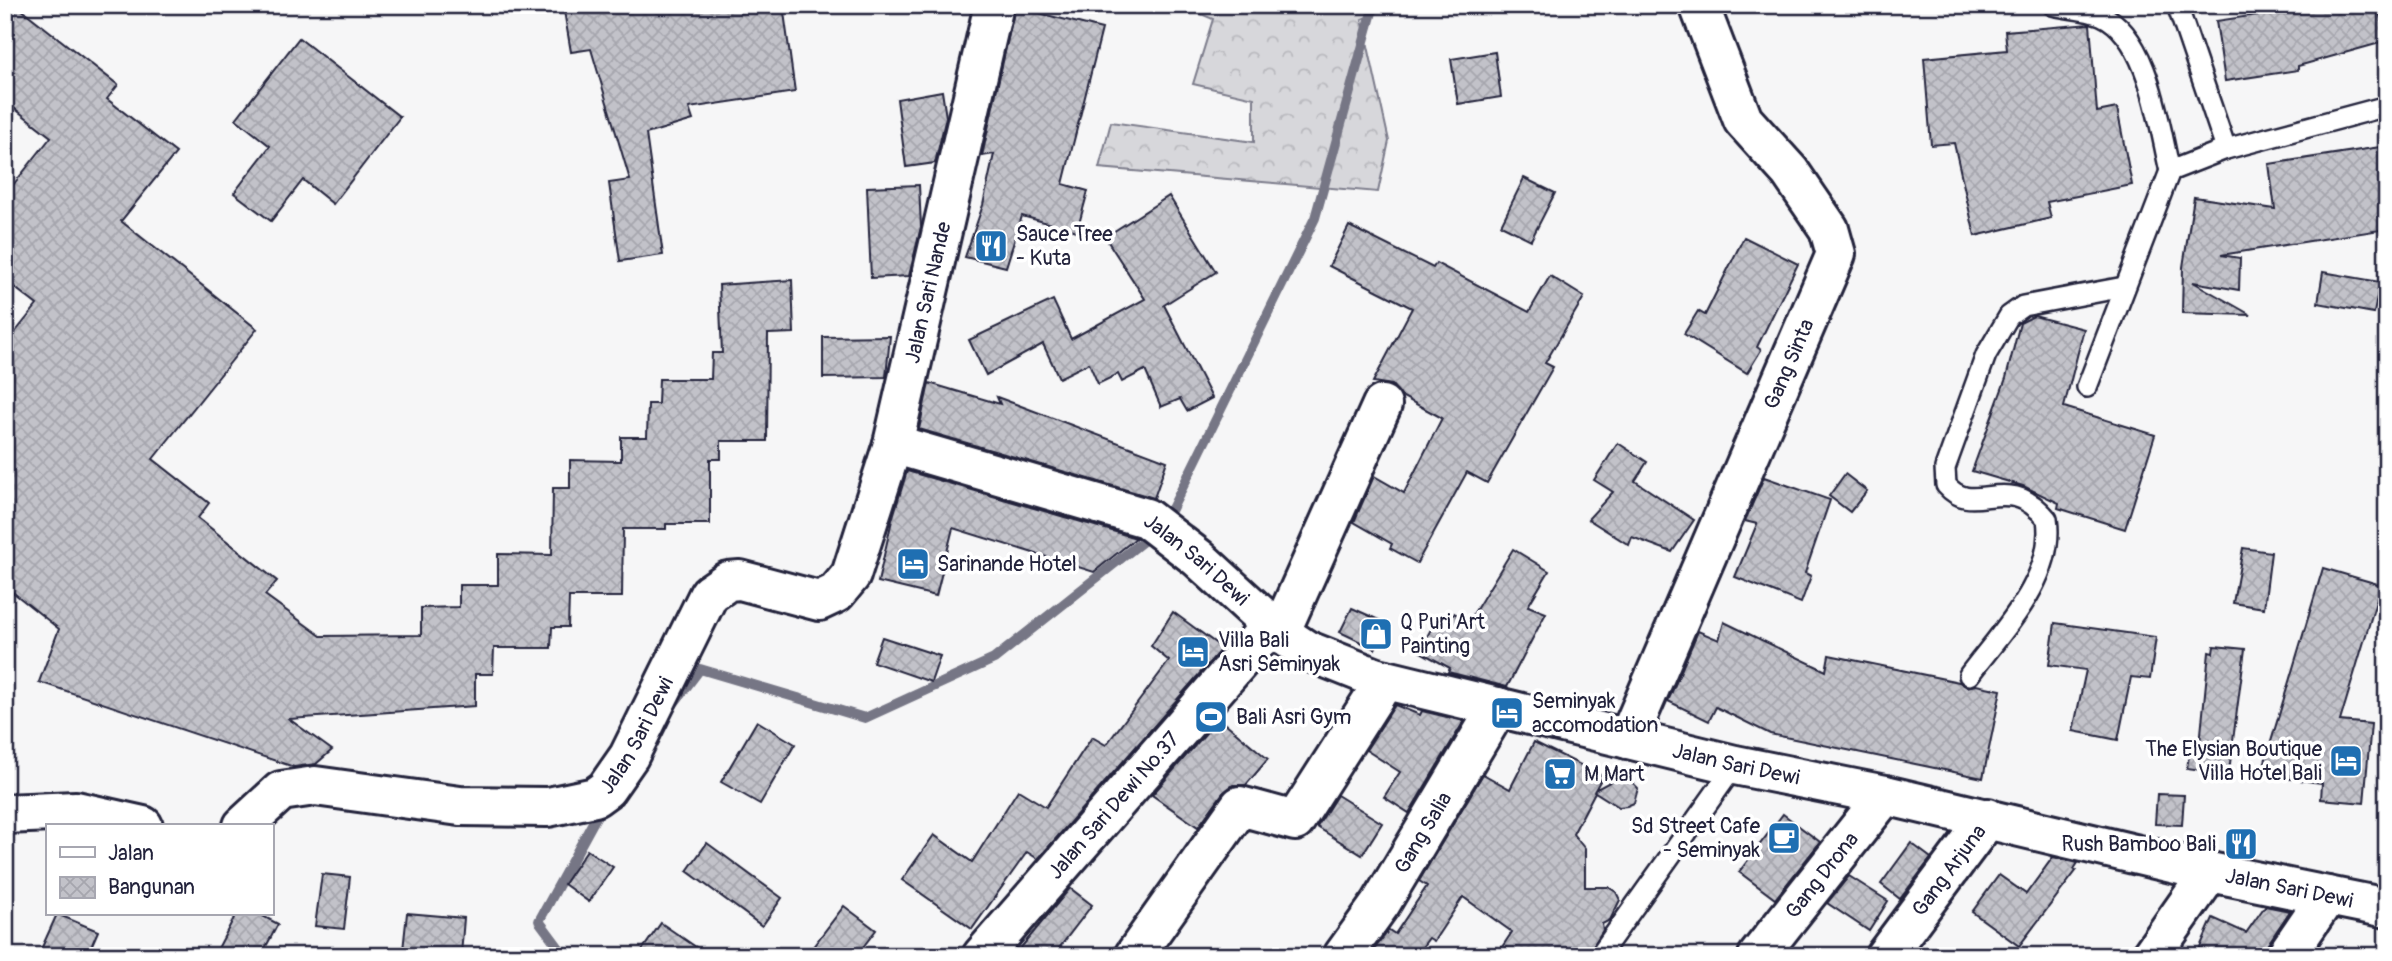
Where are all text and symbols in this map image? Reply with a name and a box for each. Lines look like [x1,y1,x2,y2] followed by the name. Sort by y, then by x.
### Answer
[899,219,957,366] street label: Jalan Sari Nande
[1016,221,1113,272] place label: Sauce Tree - Kuta
[972,227,1010,265] restaurant icon: Sauce Tree - Kuta
[1758,315,1820,413] street label: Gang Sinta
[1138,508,1255,612] street label: Jalan Sari Dewi
[894,545,932,583] hotel icon: Sarinande Hotel
[937,551,1077,578] place label: Sarinande Hotel
[1400,609,1485,660] place label: Q Puri Art Painting
[1357,615,1395,653] shop icon: Q Puri Art Painting
[1218,627,1341,678] place label: Villa Bali Asri Seminyak
[1174,633,1212,671] hotel icon: Villa Bali Asri Seminyak
[593,672,680,799] street label: Jalan Sari Dewi
[1532,688,1658,739] place label: Seminyak accomodation
[1488,694,1526,732] hotel icon: Seminyak accomodation
[1192,698,1230,736] sports icon: Bali Asri Gym
[1236,704,1351,731] place label: Bali Asri Gym
[1042,726,1185,885] street label: Jalan Sari Dewi No.37
[2145,736,2323,787] place label: The Elysian Boutique Villa Hotel Bali
[1670,737,1802,791] street label: Jalan Sari Dewi
[2327,742,2365,780] hotel icon: The Elysian Boutique Villa Hotel Bali
[1541,755,1579,793] supermarket icon: M Mart
[1584,761,1645,788] place label: M Mart
[1388,787,1458,879] street label: Gang Salia
[1631,813,1761,864] place label: Sd Street Cafe - Seminyak
[1765,819,1803,857] cafe icon: Sd Street Cafe - Seminyak
[1906,819,1992,922] street label: Gang Arjuna
[46,824,273,916] legend
[2222,825,2260,863] restaurant icon: Rush Bamboo Bali
[1779,826,1864,924] street label: Gang Drona
[2061,831,2216,858] place label: Rush Bamboo Bali
[108,840,154,867] text: Jalan
[2223,862,2356,914] street label: Jalan Sari Dewi
[108,874,195,901] text: Bangunan

